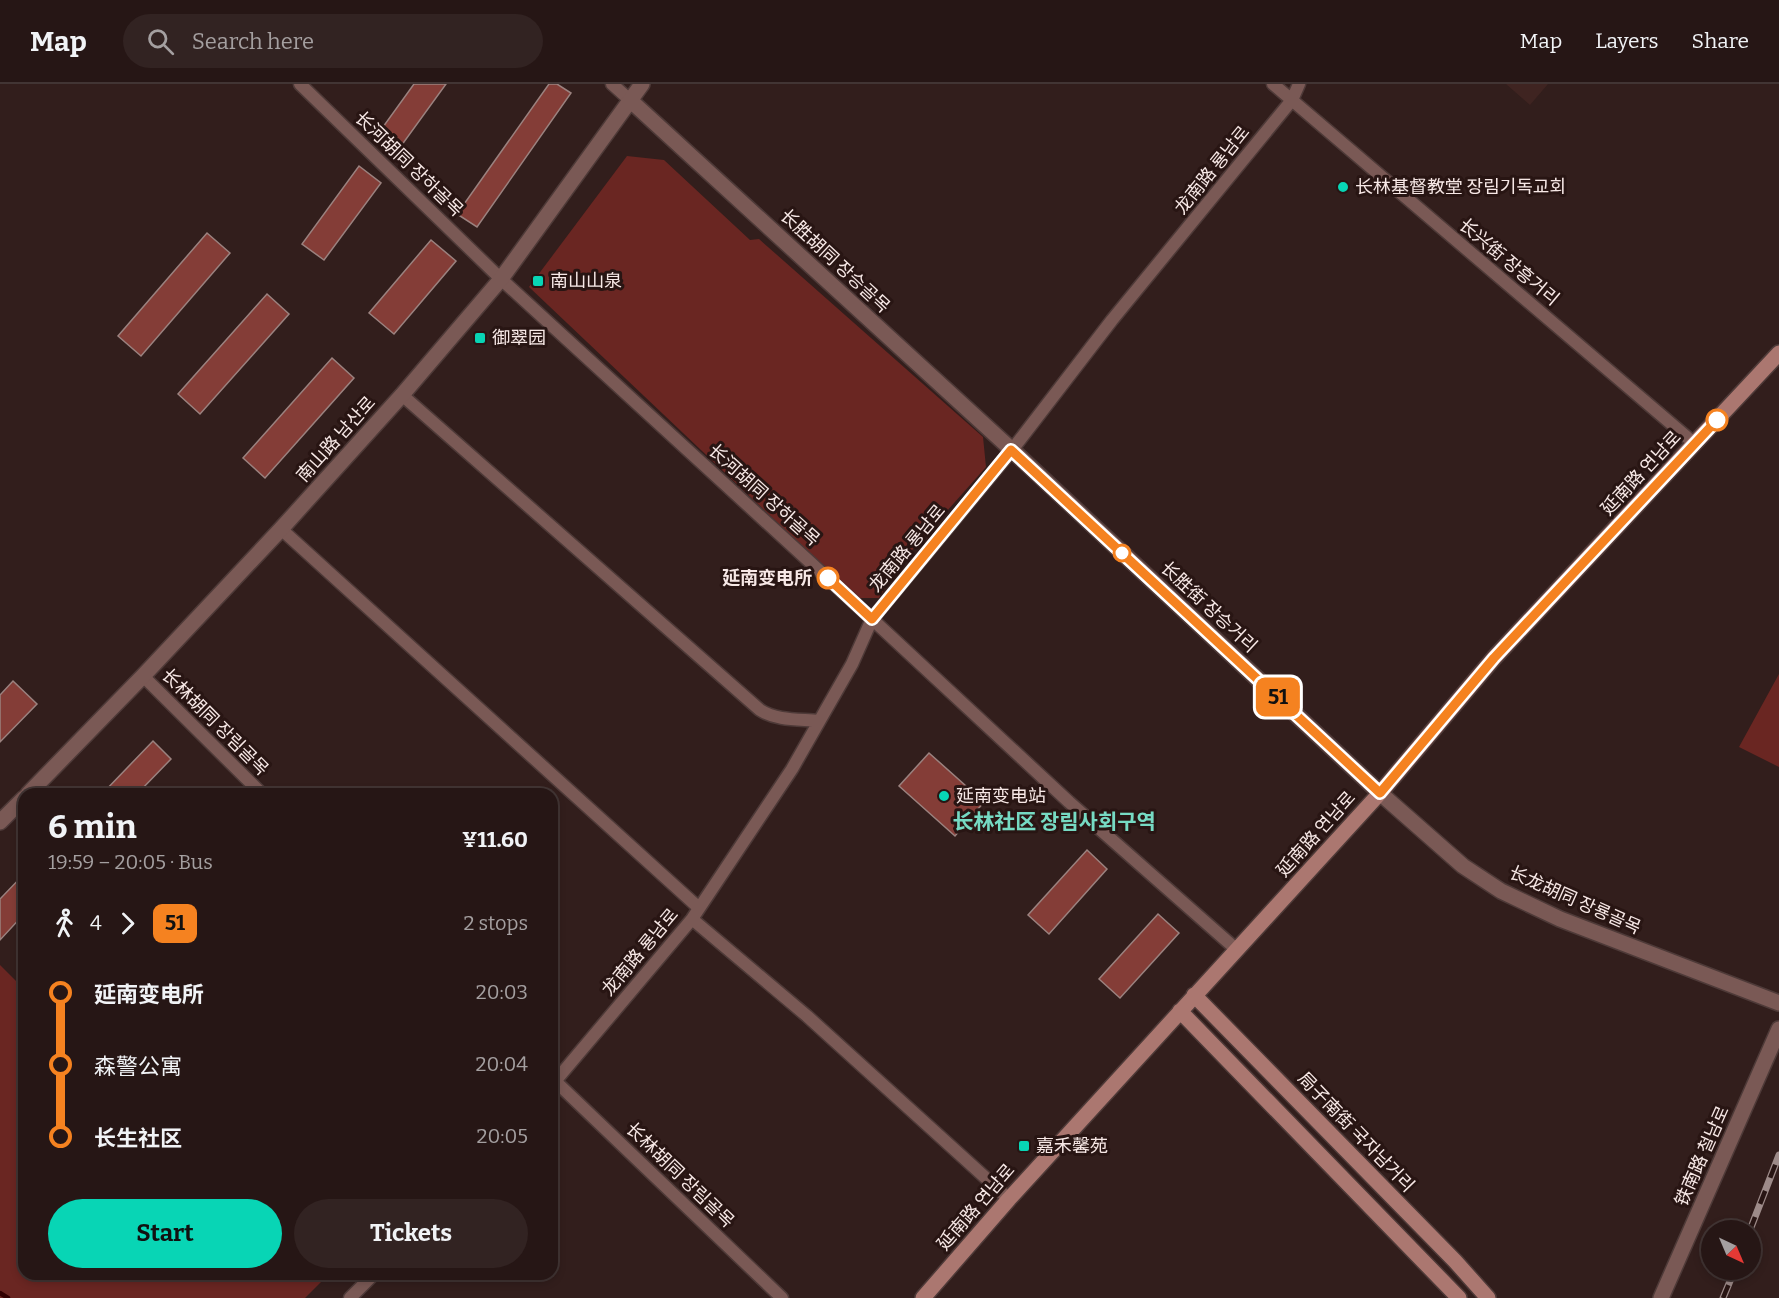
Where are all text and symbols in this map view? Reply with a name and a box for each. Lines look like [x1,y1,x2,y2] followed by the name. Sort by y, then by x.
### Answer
[123,14,543,68] search box
[30,25,87,58] text: Map
[144,25,177,58] icon: search
[192,28,314,55] text: Search here
[1520,28,1562,54] text: Map
[1595,28,1659,54] text: Layers
[1692,28,1749,54] text: Share
[350,107,468,221] street label: 长河胡同 장하골목
[1170,121,1254,219] street label: 龙南路 룡남로
[1355,176,1566,198] place label: 长林基督教堂 장림기독교회
[1336,180,1350,194] marker: 长林基督教堂 장림기독교회
[776,205,894,317] street label: 长胜胡同 장승골목
[1454,214,1564,310] street label: 长兴街 장흥거리
[550,270,622,292] place label: 南山山泉
[531,274,545,288] marker: 南山山泉
[492,327,546,349] place label: 御翠园
[473,331,487,345] marker: 御翠园
[292,392,380,486] street label: 南山路 남산로
[1706,409,1728,431] unlabelled marker
[1596,426,1686,520] street label: 延南路 연남로
[704,439,824,551] street label: 长河胡同 장하골목
[864,500,950,596] street label: 龙南路 룡남로
[1113,544,1131,562] unlabelled marker
[1156,557,1262,657] street label: 长胜街 장승거리
[722,567,812,589] place label: 延南变电所
[817,567,839,589] marker: 延南变电所
[157,664,273,780] street label: 长林胡同 장림골목
[1251,678,1305,716] line badge: 51
[1268,684,1288,710] text: 51
[956,785,1046,807] place label: 延南变电站
[1272,787,1360,881] street label: 延南路 연남로
[937,789,951,803] marker: 延南变电站
[48,807,137,847] text: 6 min
[952,809,1156,835] district label: 长林社区 장림사회구역
[462,826,528,853] text: ¥11.60
[48,850,213,874] text: 19:59 – 20:05 · Bus
[1506,861,1644,939] street label: 长龙胡同 장룡골목
[597,904,683,1000] street label: 龙南路 룡남로
[48,907,81,940] icon: walk
[111,907,144,940] icon: forward
[165,910,185,936] text: 51
[90,911,102,935] text: 4
[464,911,528,935] text: 2 stops
[476,980,528,1004] text: 20:03
[94,981,204,1008] text: 延南变电所
[476,1052,528,1076] text: 20:04
[94,1053,182,1080] text: 森警公寓
[1293,1067,1419,1197] street label: 局子南街 국자남거리
[1670,1103,1734,1209] street label: 铁南路 철남로
[621,1118,739,1232] street label: 长林胡同 장림골목
[477,1124,528,1148] text: 20:05
[94,1125,182,1152] text: 长生社区
[1036,1135,1108,1157] place label: 嘉禾馨苑
[1017,1139,1031,1153] marker: 嘉禾馨苑
[933,1159,1019,1255] street label: 延南路 연남로
[48,1199,282,1268] button: Start
[294,1199,528,1268] button: Tickets
[1701,1220,1761,1280] north arrow
[1701,1220,1761,1280] map controls

